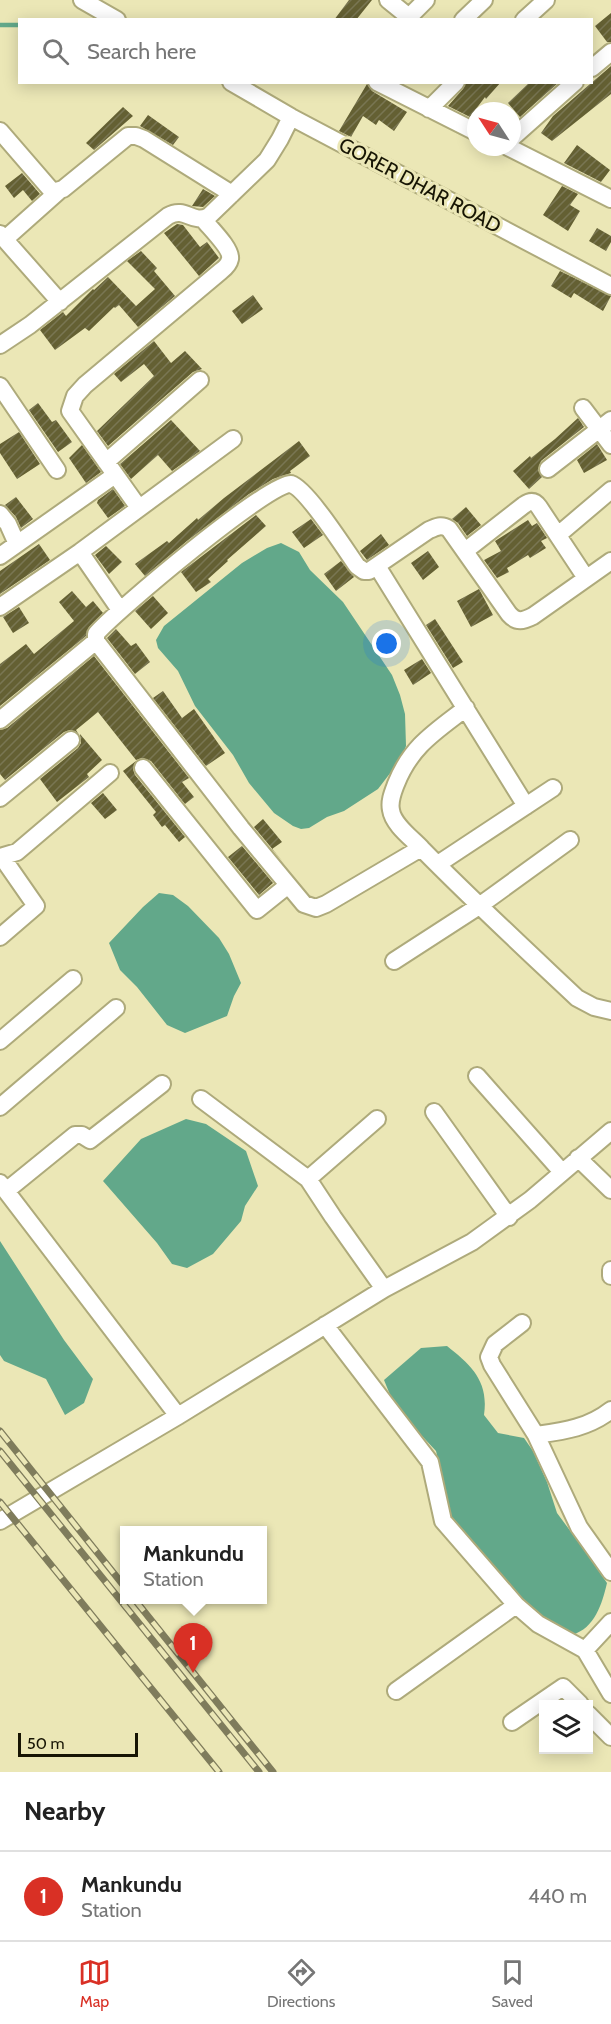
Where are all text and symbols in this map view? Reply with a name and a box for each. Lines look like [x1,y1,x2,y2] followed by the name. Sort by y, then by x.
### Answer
[18,18,593,84] search box
[39,35,72,68] icon: search
[87,38,196,65] text: Search here
[467,102,521,156] north arrow
[335,132,505,238] street label: GORER DHAR ROAD
[372,629,401,658] your location
[120,1526,267,1604] popup
[143,1540,244,1567] text: Mankundu
[143,1567,204,1591] text: Station
[174,1624,212,1673] pin: 1
[539,1700,593,1754] map controls
[539,1700,593,1754] button: layers
[18,1730,138,1758] scale bar
[27,1734,64,1753] text: 50 m
[24,1795,105,1827] text: Nearby
[81,1871,182,1898] text: Mankundu
[40,1884,47,1908] text: 1
[528,1884,587,1908] text: 440 m
[81,1898,142,1922] text: Station
[78,1956,111,2011] tab: Map
[267,1956,335,2011] tab: Directions
[491,1956,533,2011] tab: Saved

